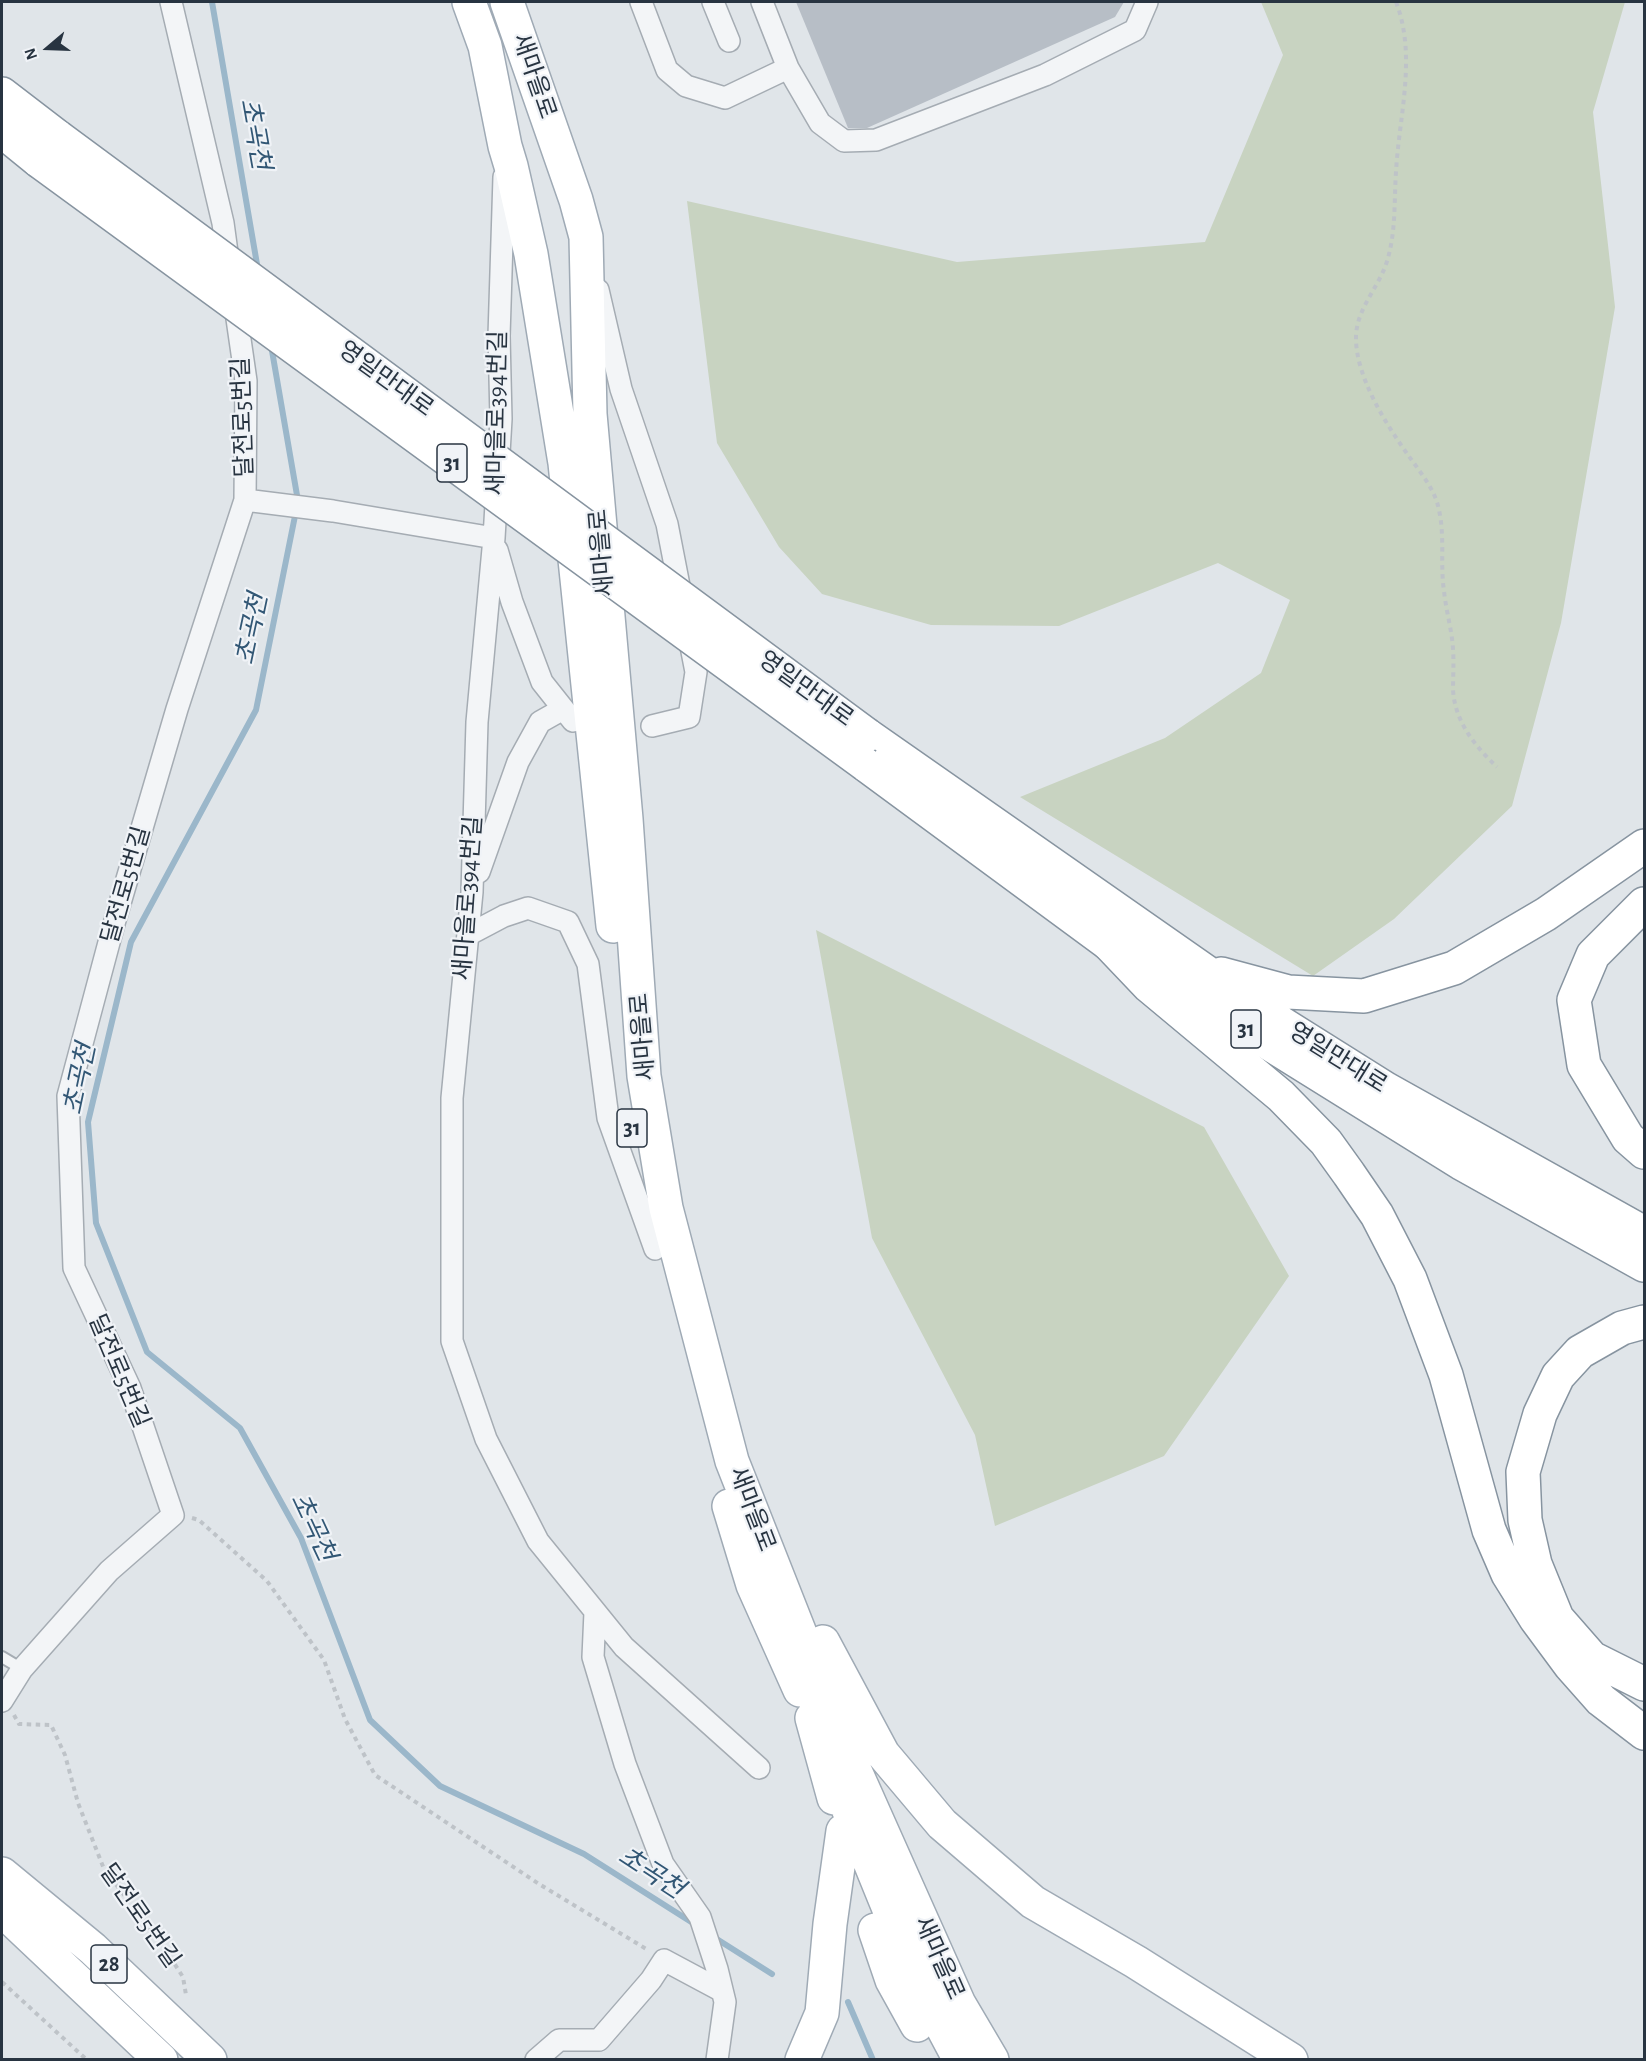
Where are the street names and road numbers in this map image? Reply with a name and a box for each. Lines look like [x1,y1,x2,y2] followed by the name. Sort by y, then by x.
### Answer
[506,30,562,122] street label: 새마을로
[481,330,513,496] street label: 새마을로394번길
[333,335,439,423] street label: 영일만대로
[227,356,259,478] street label: 달전로5번길
[437,444,467,482] road number: 31
[584,508,620,598] street label: 새마을로
[753,645,859,733] street label: 영일만대로
[448,815,488,981] street label: 새마을로394번길
[96,823,156,947] street label: 달전로5번길
[625,992,661,1082] street label: 새마을로
[1231,1010,1261,1048] road number: 31
[1284,1017,1392,1099] street label: 영일만대로
[617,1109,647,1147] road number: 31
[82,1310,156,1432] street label: 달전로5번길
[723,1463,781,1555] street label: 새마을로
[94,1858,186,1974] street label: 달전로5번길
[908,1912,970,2004] street label: 새마을로
[91,1945,127,1983] road number: 28

